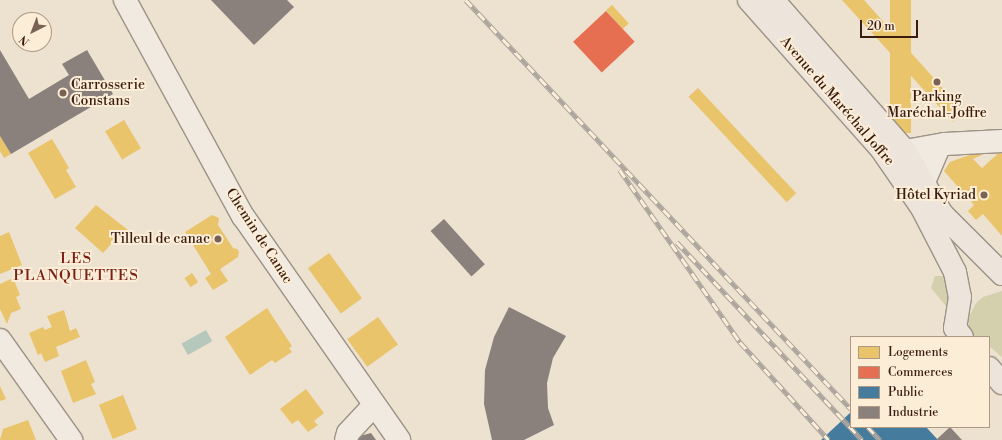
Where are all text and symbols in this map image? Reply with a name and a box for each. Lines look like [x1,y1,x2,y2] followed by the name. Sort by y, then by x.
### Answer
[12,12,52,52] north arrow
[862,12,920,38] scale bar
[867,19,895,34] text: 20 m
[17,32,33,48] text: N
[776,33,898,169] street label: Avenue du Maréchal Joffre
[71,77,145,110] place label: Carrosserie Constans
[932,77,942,87] marker: Parking Maréchal-Joffre
[58,88,68,98] marker: Carrosserie Constans
[887,89,987,122] place label: Parking Maréchal-Joffre
[222,185,296,287] street label: Chemin de Canac
[896,187,976,203] place label: Hôtel Kyriad
[979,190,989,200] marker: Hôtel Kyriad
[111,231,210,247] place label: Tilleul de canac
[213,234,223,244] marker: Tilleul de canac
[13,249,139,284] district label: LES PLANQUETTES
[850,336,990,428] legend
[888,345,948,360] text: Logements
[888,365,953,380] text: Commerces
[888,385,924,400] text: Public
[888,405,938,420] text: Industrie

